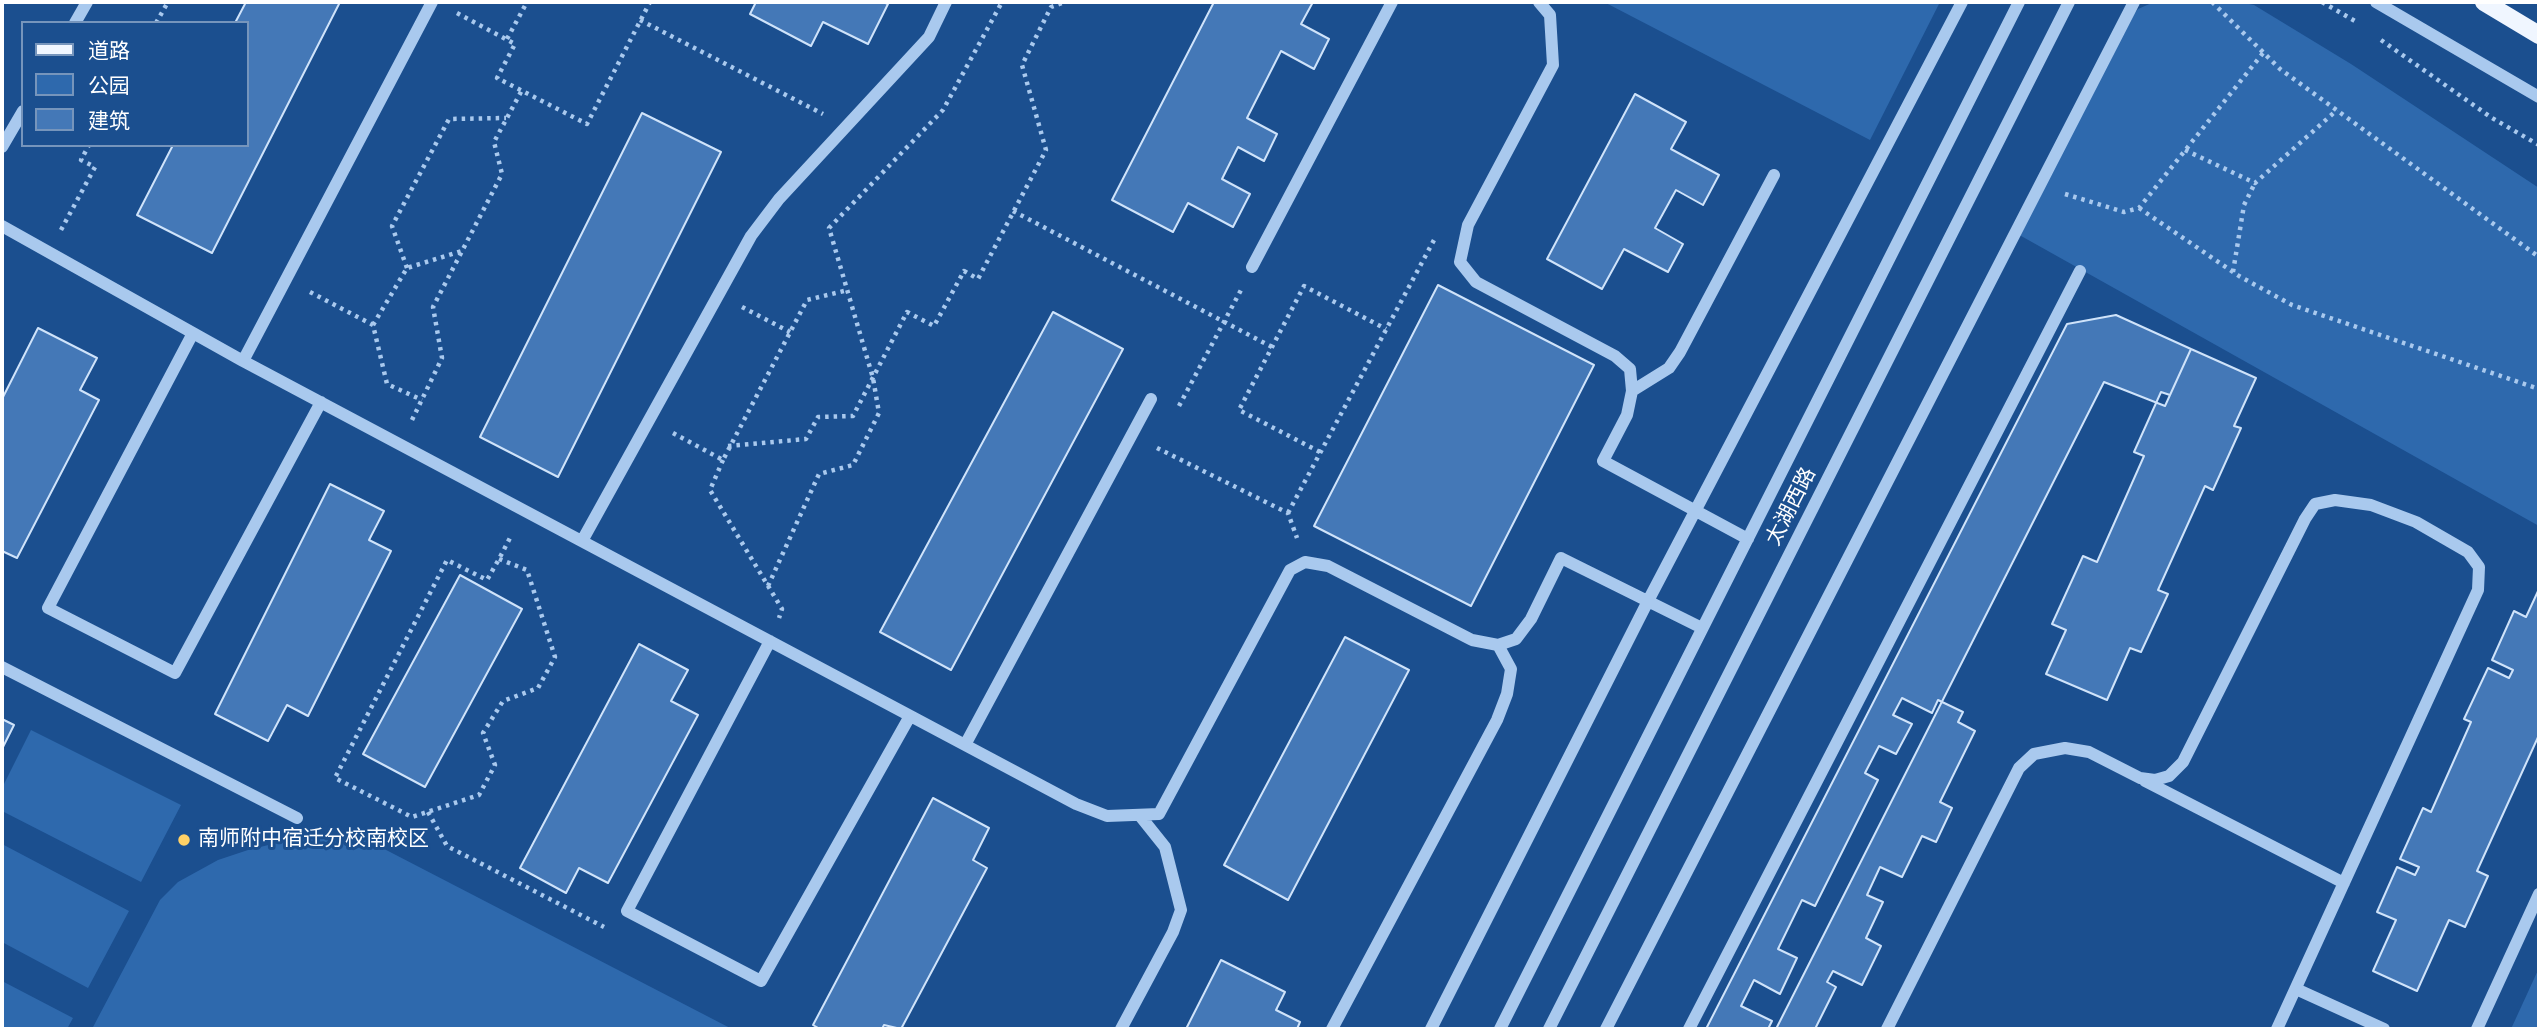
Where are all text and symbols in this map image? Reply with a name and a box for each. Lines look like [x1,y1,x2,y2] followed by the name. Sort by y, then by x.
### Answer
[21,21,248,147] legend
[88,34,130,66] text: 道路
[88,69,130,101] text: 公园
[88,104,130,136] text: 建筑
[1762,464,1822,550] street label: 太湖西路
[198,827,429,853] place label: 南师附中宿迁分校南校区
[176,832,192,848] marker: 南师附中宿迁分校南校区

